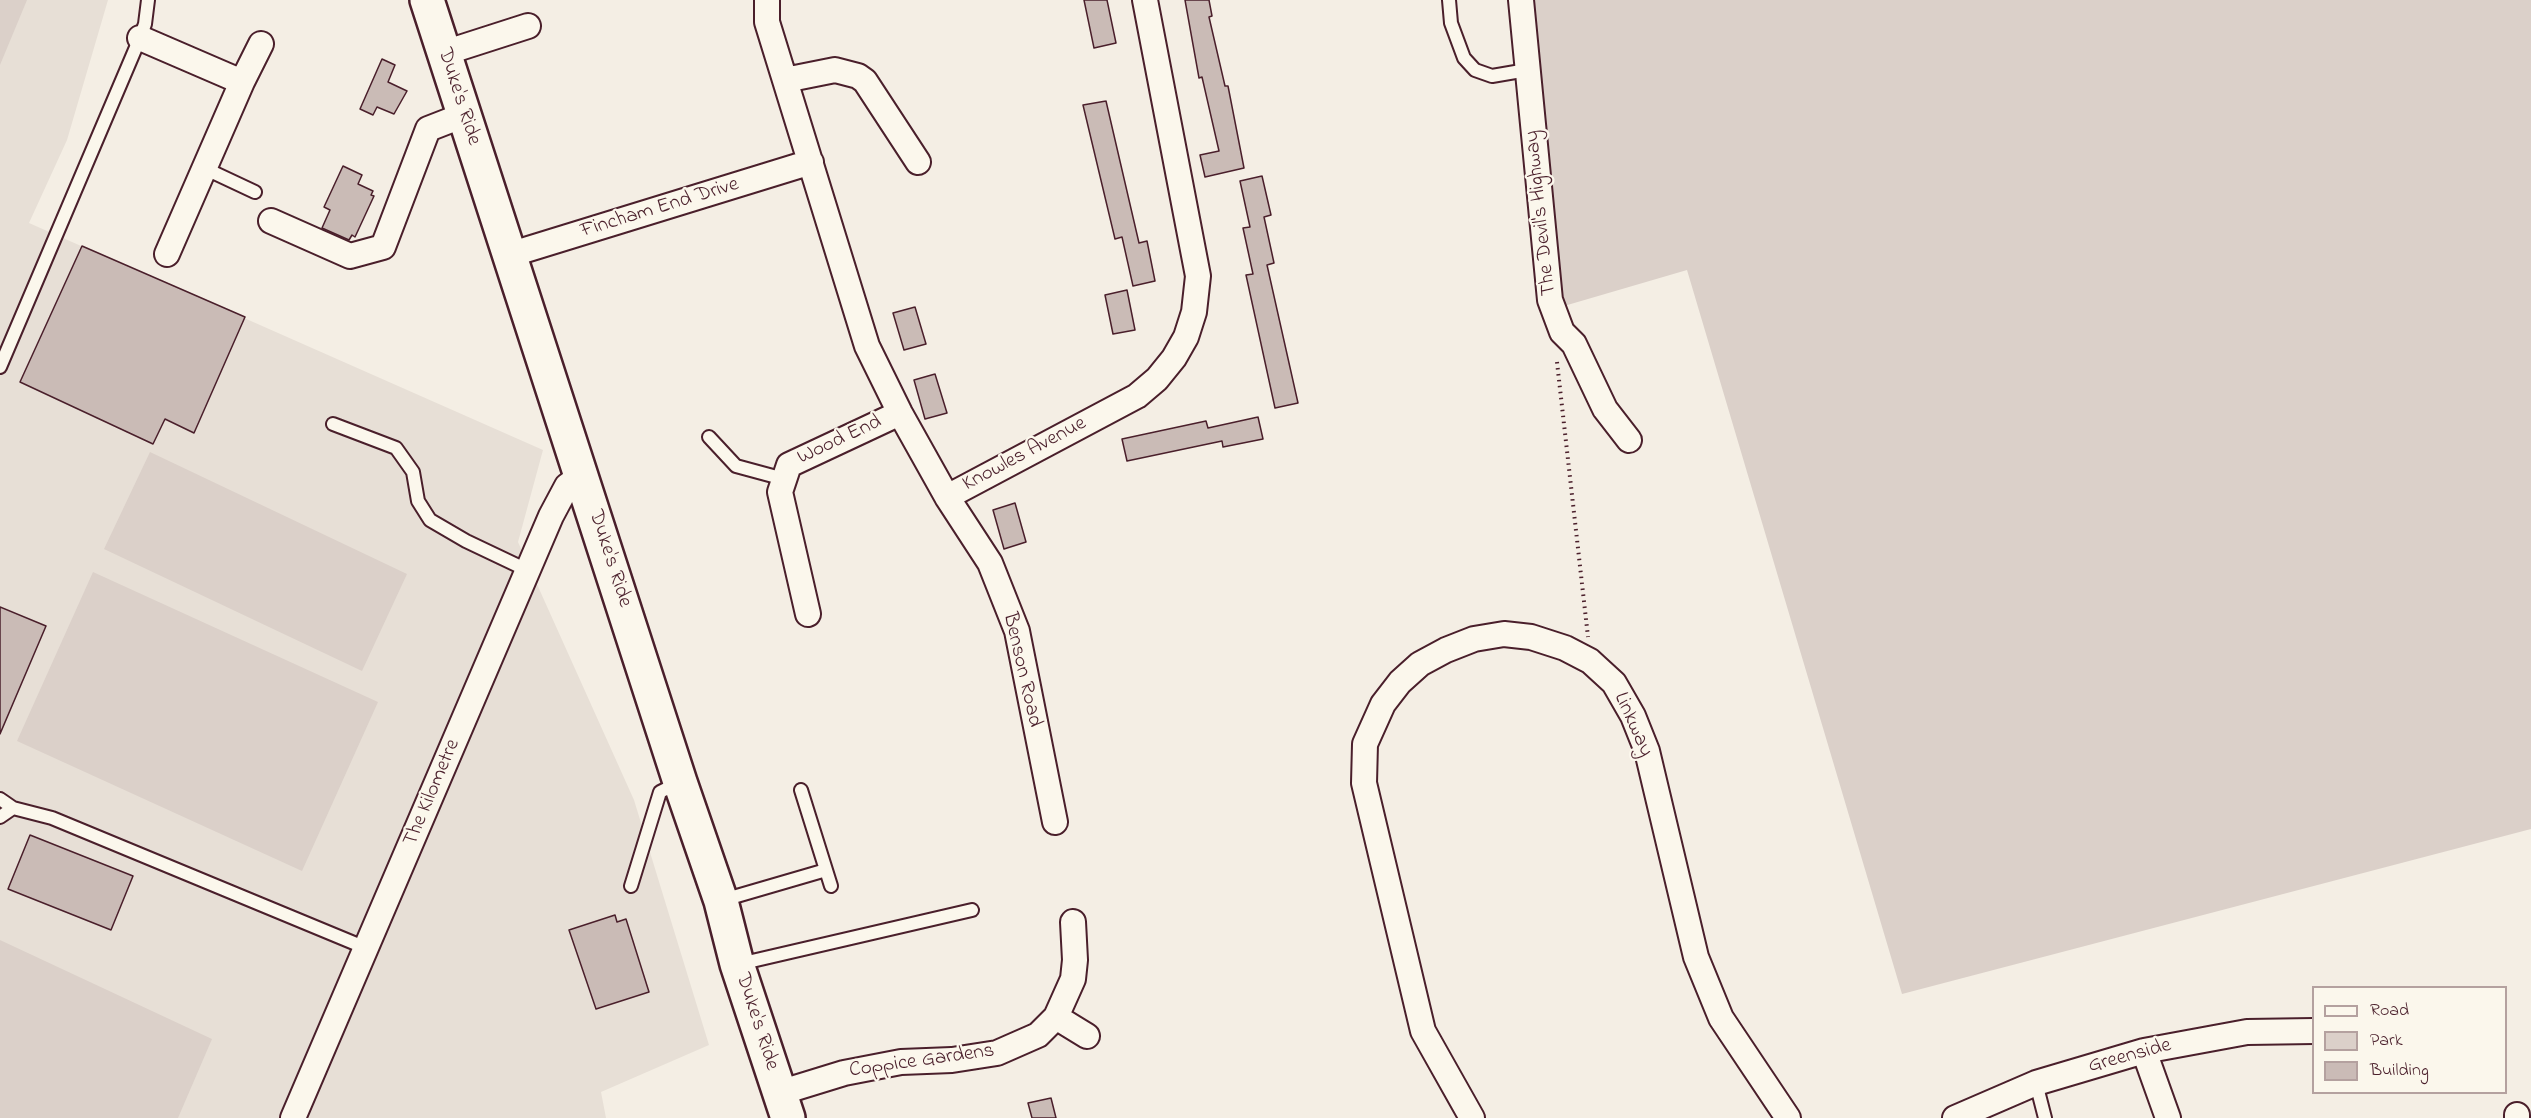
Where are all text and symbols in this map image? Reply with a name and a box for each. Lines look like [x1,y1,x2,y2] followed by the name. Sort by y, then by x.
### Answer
[430,45,486,149] street label: Duke's Ride
[1521,129,1563,297] street label: The Devil's Highway
[578,173,742,245] street label: Fincham End Drive
[794,411,886,471] street label: Wood End
[959,412,1091,498] street label: Knowles Avenue
[581,507,637,611] street label: Duke's Ride
[996,610,1046,730] street label: Benson Road
[1607,689,1657,761] street label: Linkway
[399,736,467,850] street label: The Kilometre
[728,970,784,1074] street label: Duke's Ride
[2312,986,2507,1094] legend
[2370,998,2409,1024] text: Road
[2370,1028,2403,1054] text: Park
[2086,1034,2174,1080] street label: Greenside
[848,1039,996,1085] street label: Coppice Gardens
[2370,1058,2429,1084] text: Building

